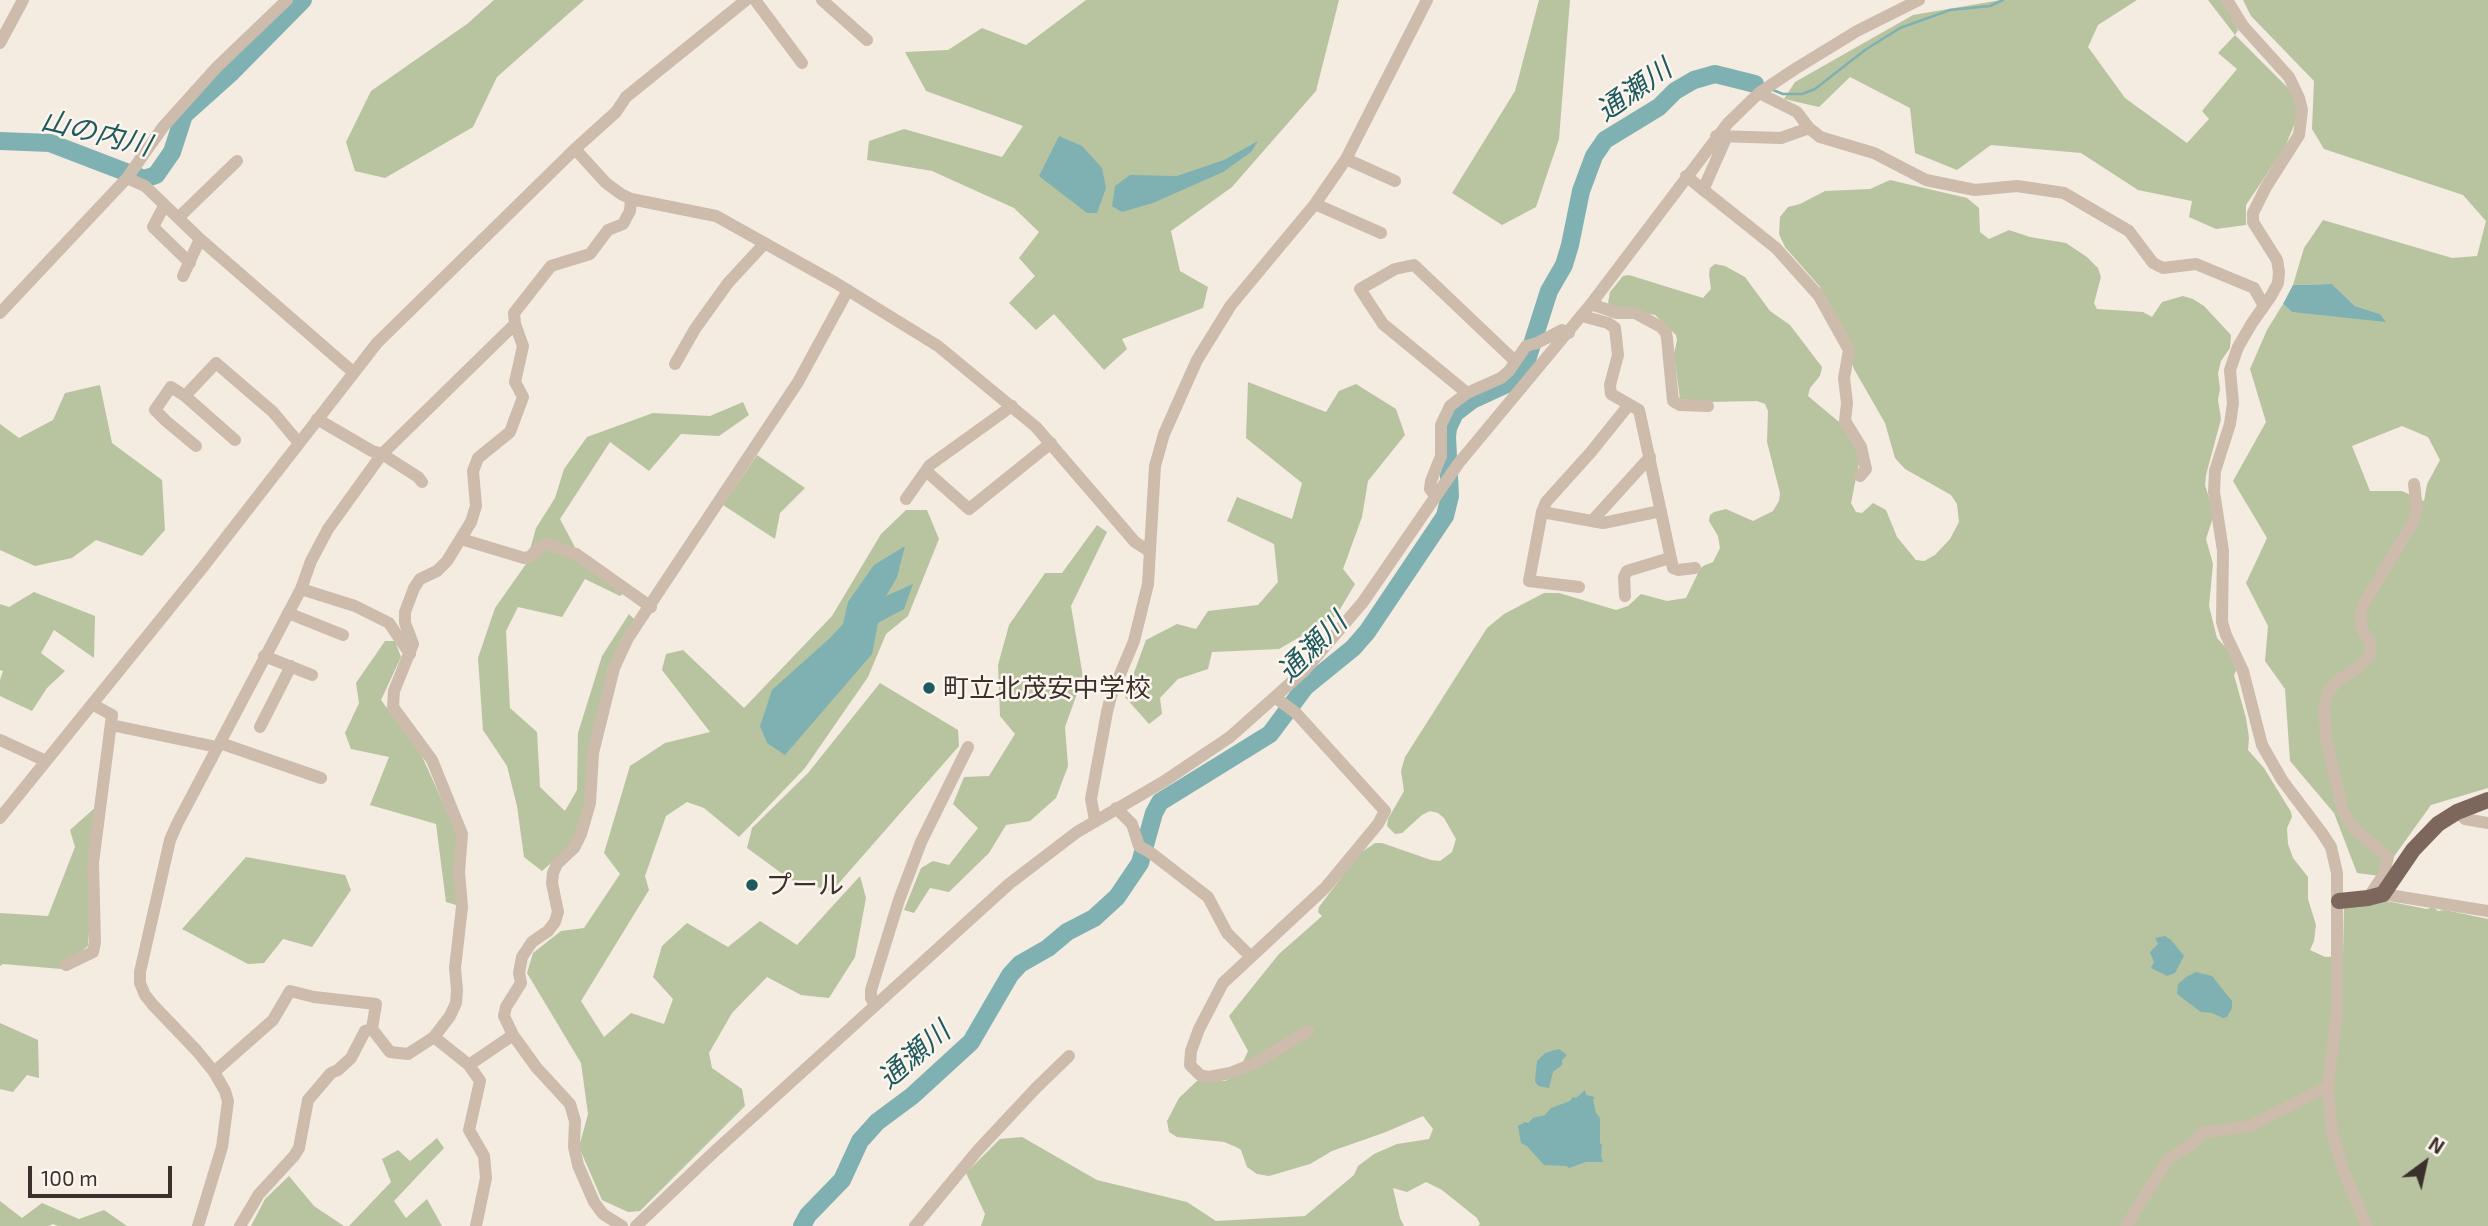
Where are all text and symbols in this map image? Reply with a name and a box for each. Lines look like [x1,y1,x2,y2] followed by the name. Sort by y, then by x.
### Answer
[1590,52,1678,128] water label: 通瀬川
[38,103,154,163] water label: 山の内川
[1270,605,1354,689] water label: 通瀬川
[943,672,1151,704] place label: 町立北茂安中学校
[921,680,937,696] marker: 町立北茂安中学校
[766,869,844,901] place label: プール
[744,877,760,893] marker: プール
[871,1015,957,1095] water label: 通瀬川
[2390,1128,2460,1198] north arrow
[2425,1132,2449,1158] text: N
[32,1152,175,1196] scale bar
[41,1165,98,1190] text: 100 m

